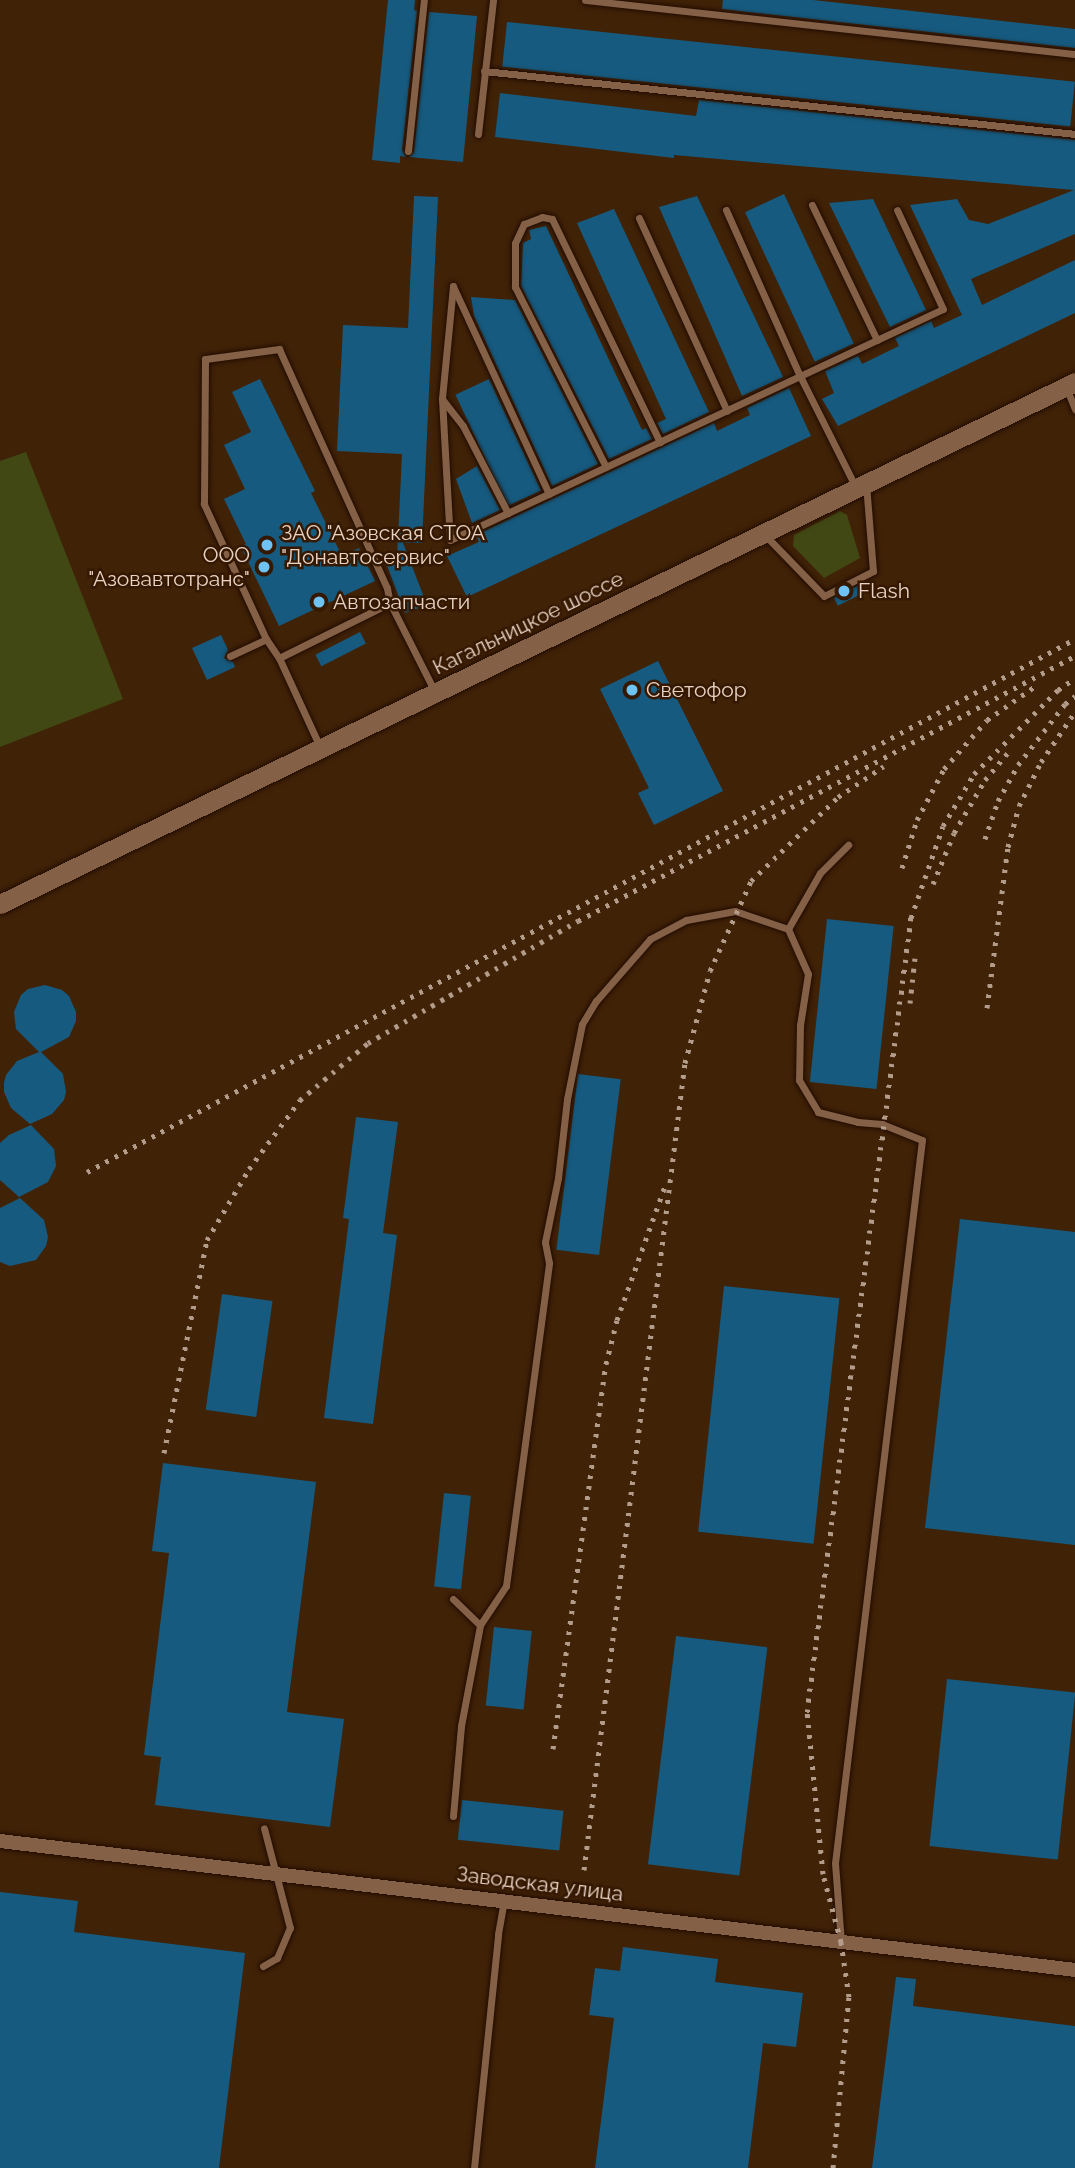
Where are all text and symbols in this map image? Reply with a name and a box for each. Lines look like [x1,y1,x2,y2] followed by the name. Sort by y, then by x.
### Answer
[281,520,485,570] place label: ЗАО "Азовская СТОА "Донавтосервис"
[259,537,275,553] marker: ЗАО "Азовская СТОА "Донавтосервис"
[88,542,250,592] place label: ООО "Азовавтотранс"
[256,559,272,575] marker: ООО "Азовавтотранс"
[429,566,627,680] street label: Кагальницкое шоссе
[858,578,910,604] place label: Flash
[836,583,852,599] marker: Flash
[333,589,470,615] place label: Автозапчасти
[311,594,327,610] marker: Автозапчасти
[646,677,747,703] place label: Светофор
[624,682,640,698] marker: Светофор
[455,1861,625,1907] street label: Заводская улица

